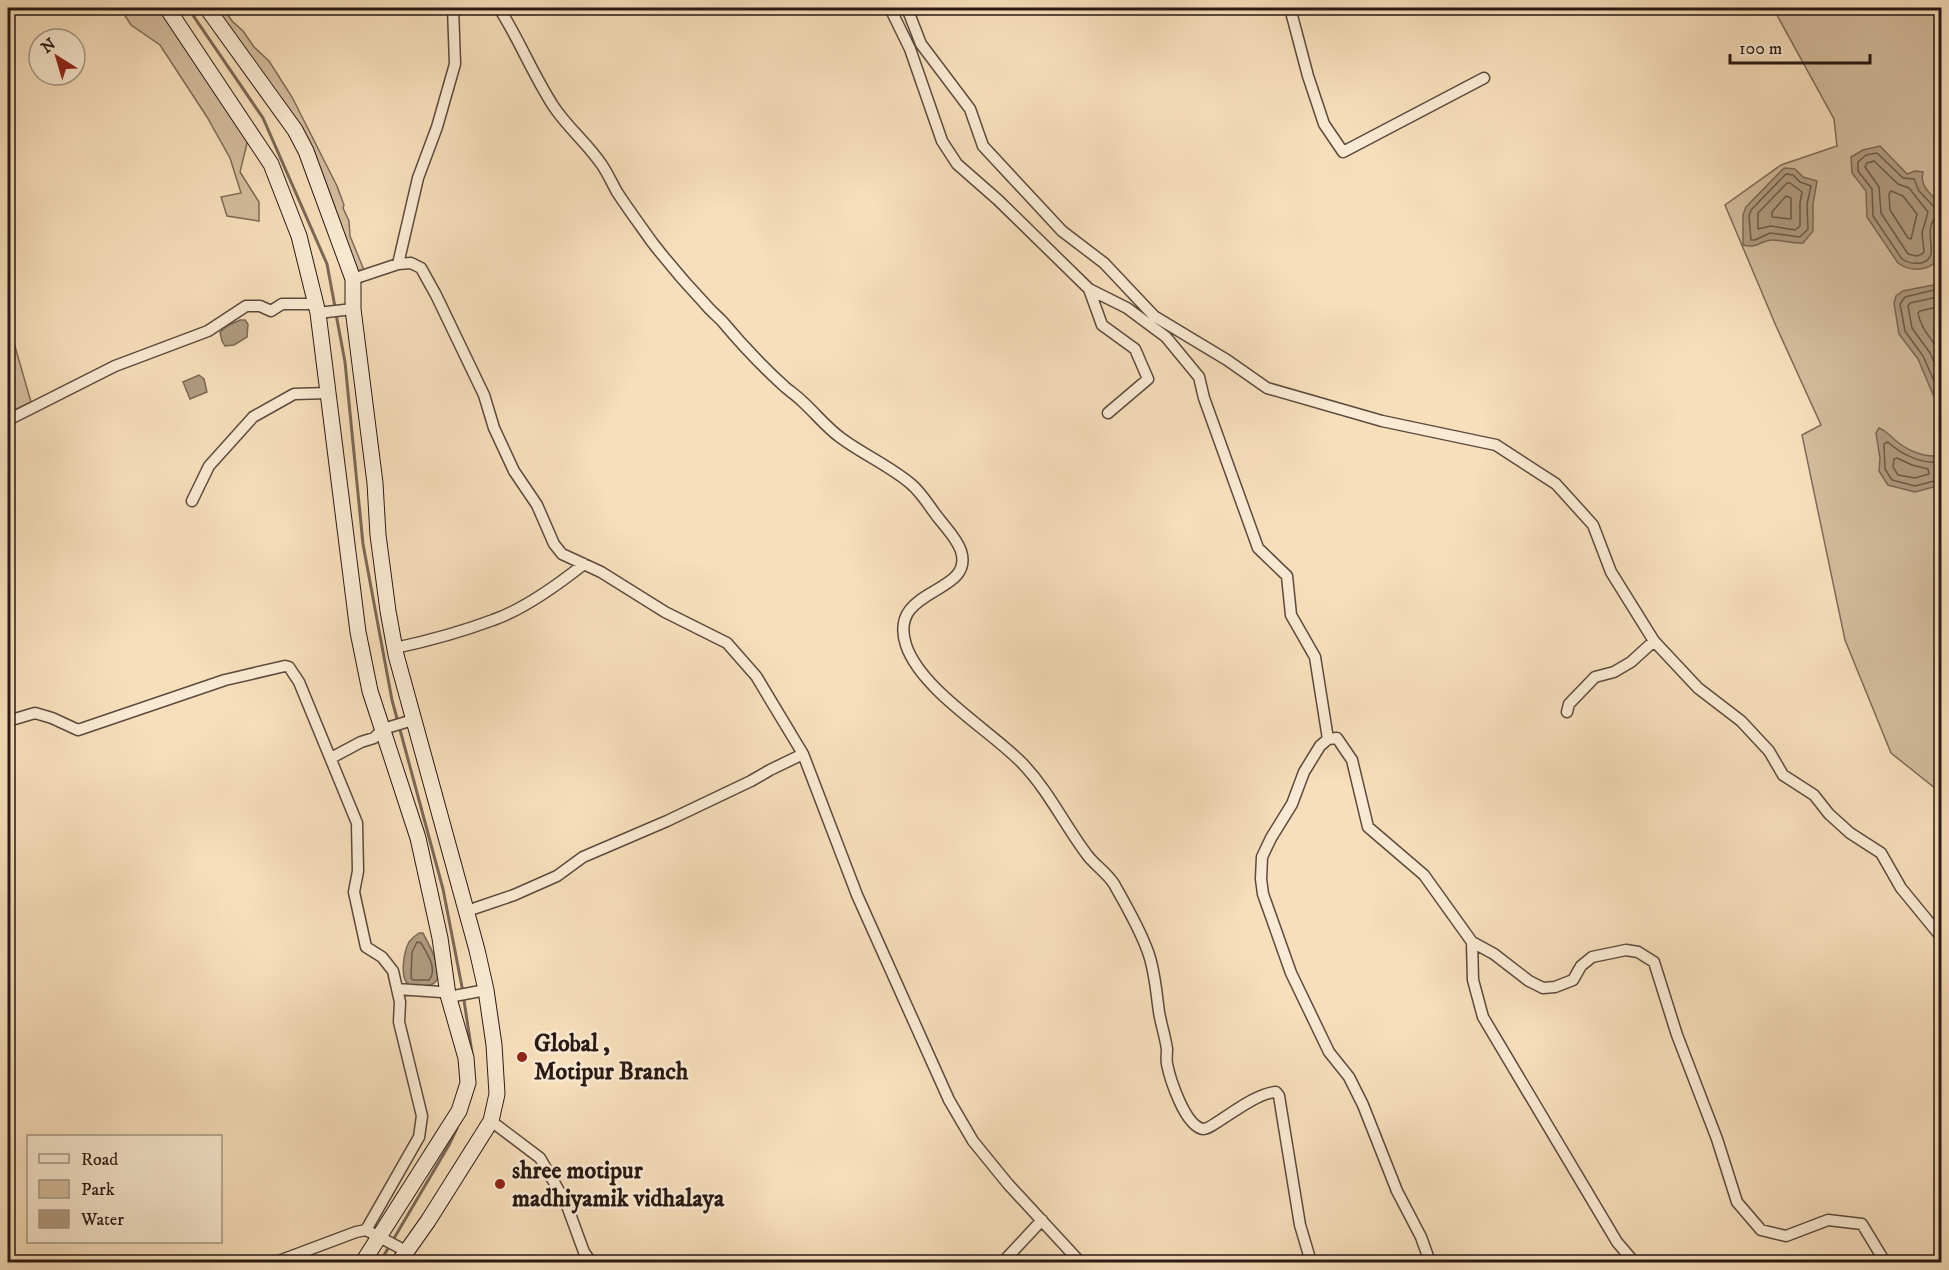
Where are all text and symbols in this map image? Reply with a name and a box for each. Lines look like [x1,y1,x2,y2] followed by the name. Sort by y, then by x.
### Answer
[27,27,87,87] north arrow
[1730,27,1870,65] scale bar
[37,34,60,58] text: N
[1739,38,1782,60] text: 100 m
[534,1029,689,1087] place label: Global , Motipur Branch
[515,1050,529,1064] marker: Global , Motipur Branch
[27,1135,222,1243] legend
[81,1149,118,1171] text: Road
[512,1156,725,1214] place label: shree motipur madhiyamik vidhalaya
[493,1177,507,1191] marker: shree motipur madhiyamik vidhalaya
[81,1179,115,1201] text: Park
[80,1209,124,1231] text: Water

